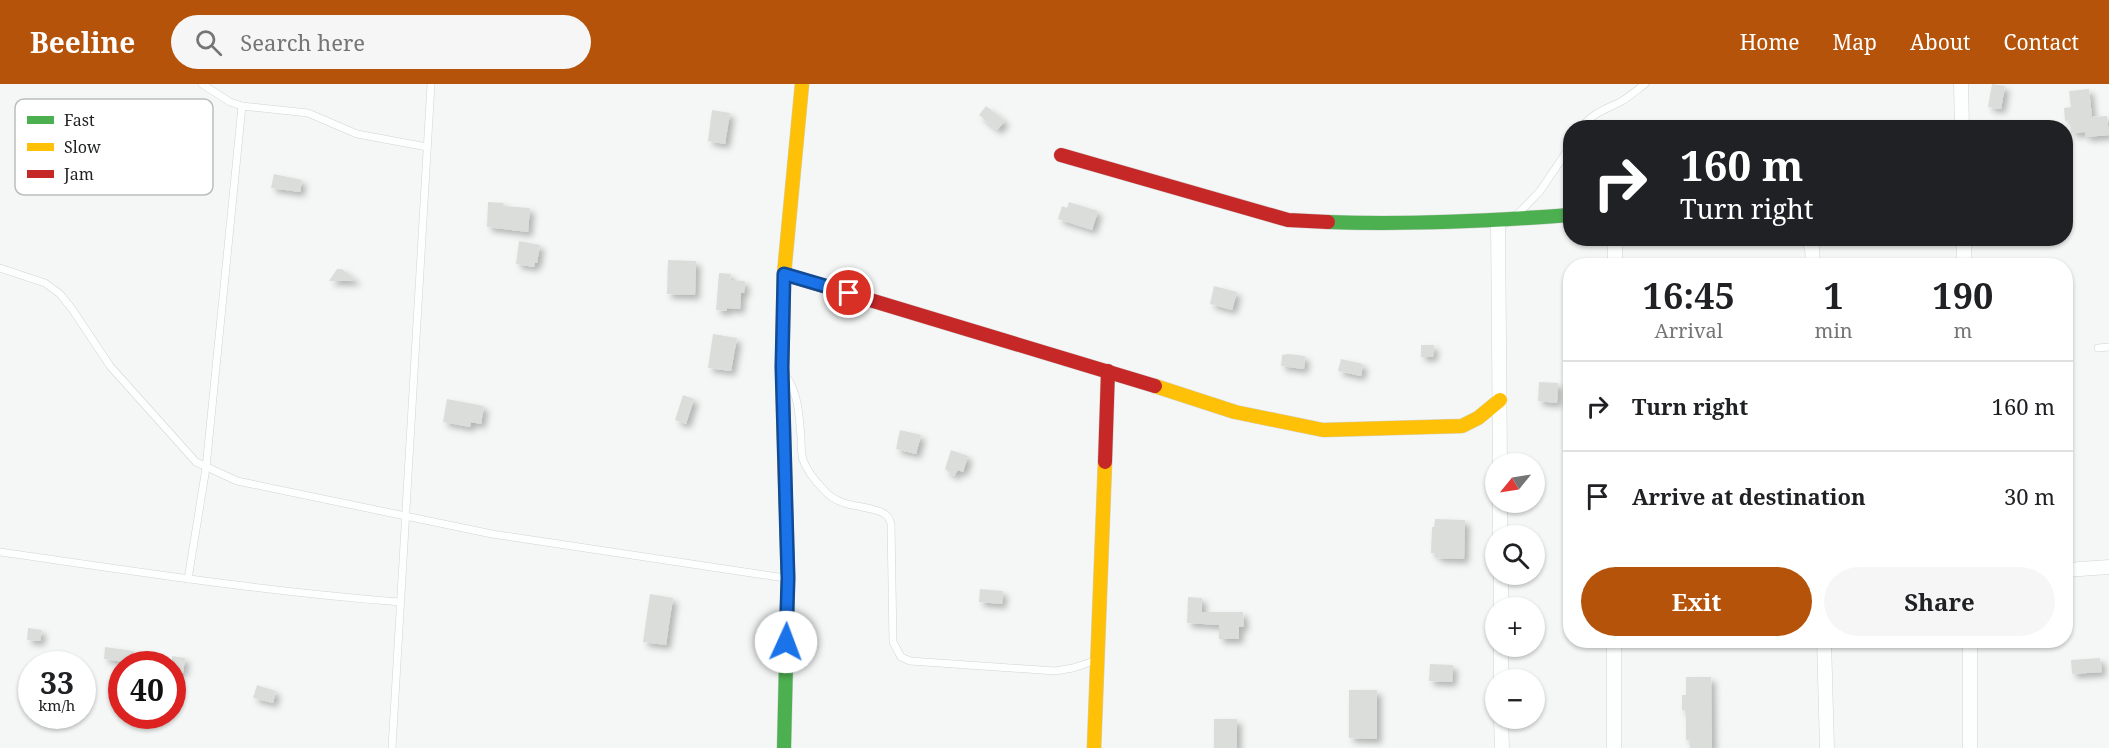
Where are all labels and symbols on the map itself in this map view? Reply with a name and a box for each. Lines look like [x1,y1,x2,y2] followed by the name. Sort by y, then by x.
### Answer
[15,99,213,195] legend
[64,109,95,131] text: Fast
[64,136,101,158] text: Slow
[63,163,94,185] text: Jam
[823,267,874,318] pin
[1485,453,1545,513] north arrow
[754,610,818,674] position arrow
[108,651,186,729] speed limit sign: 40

